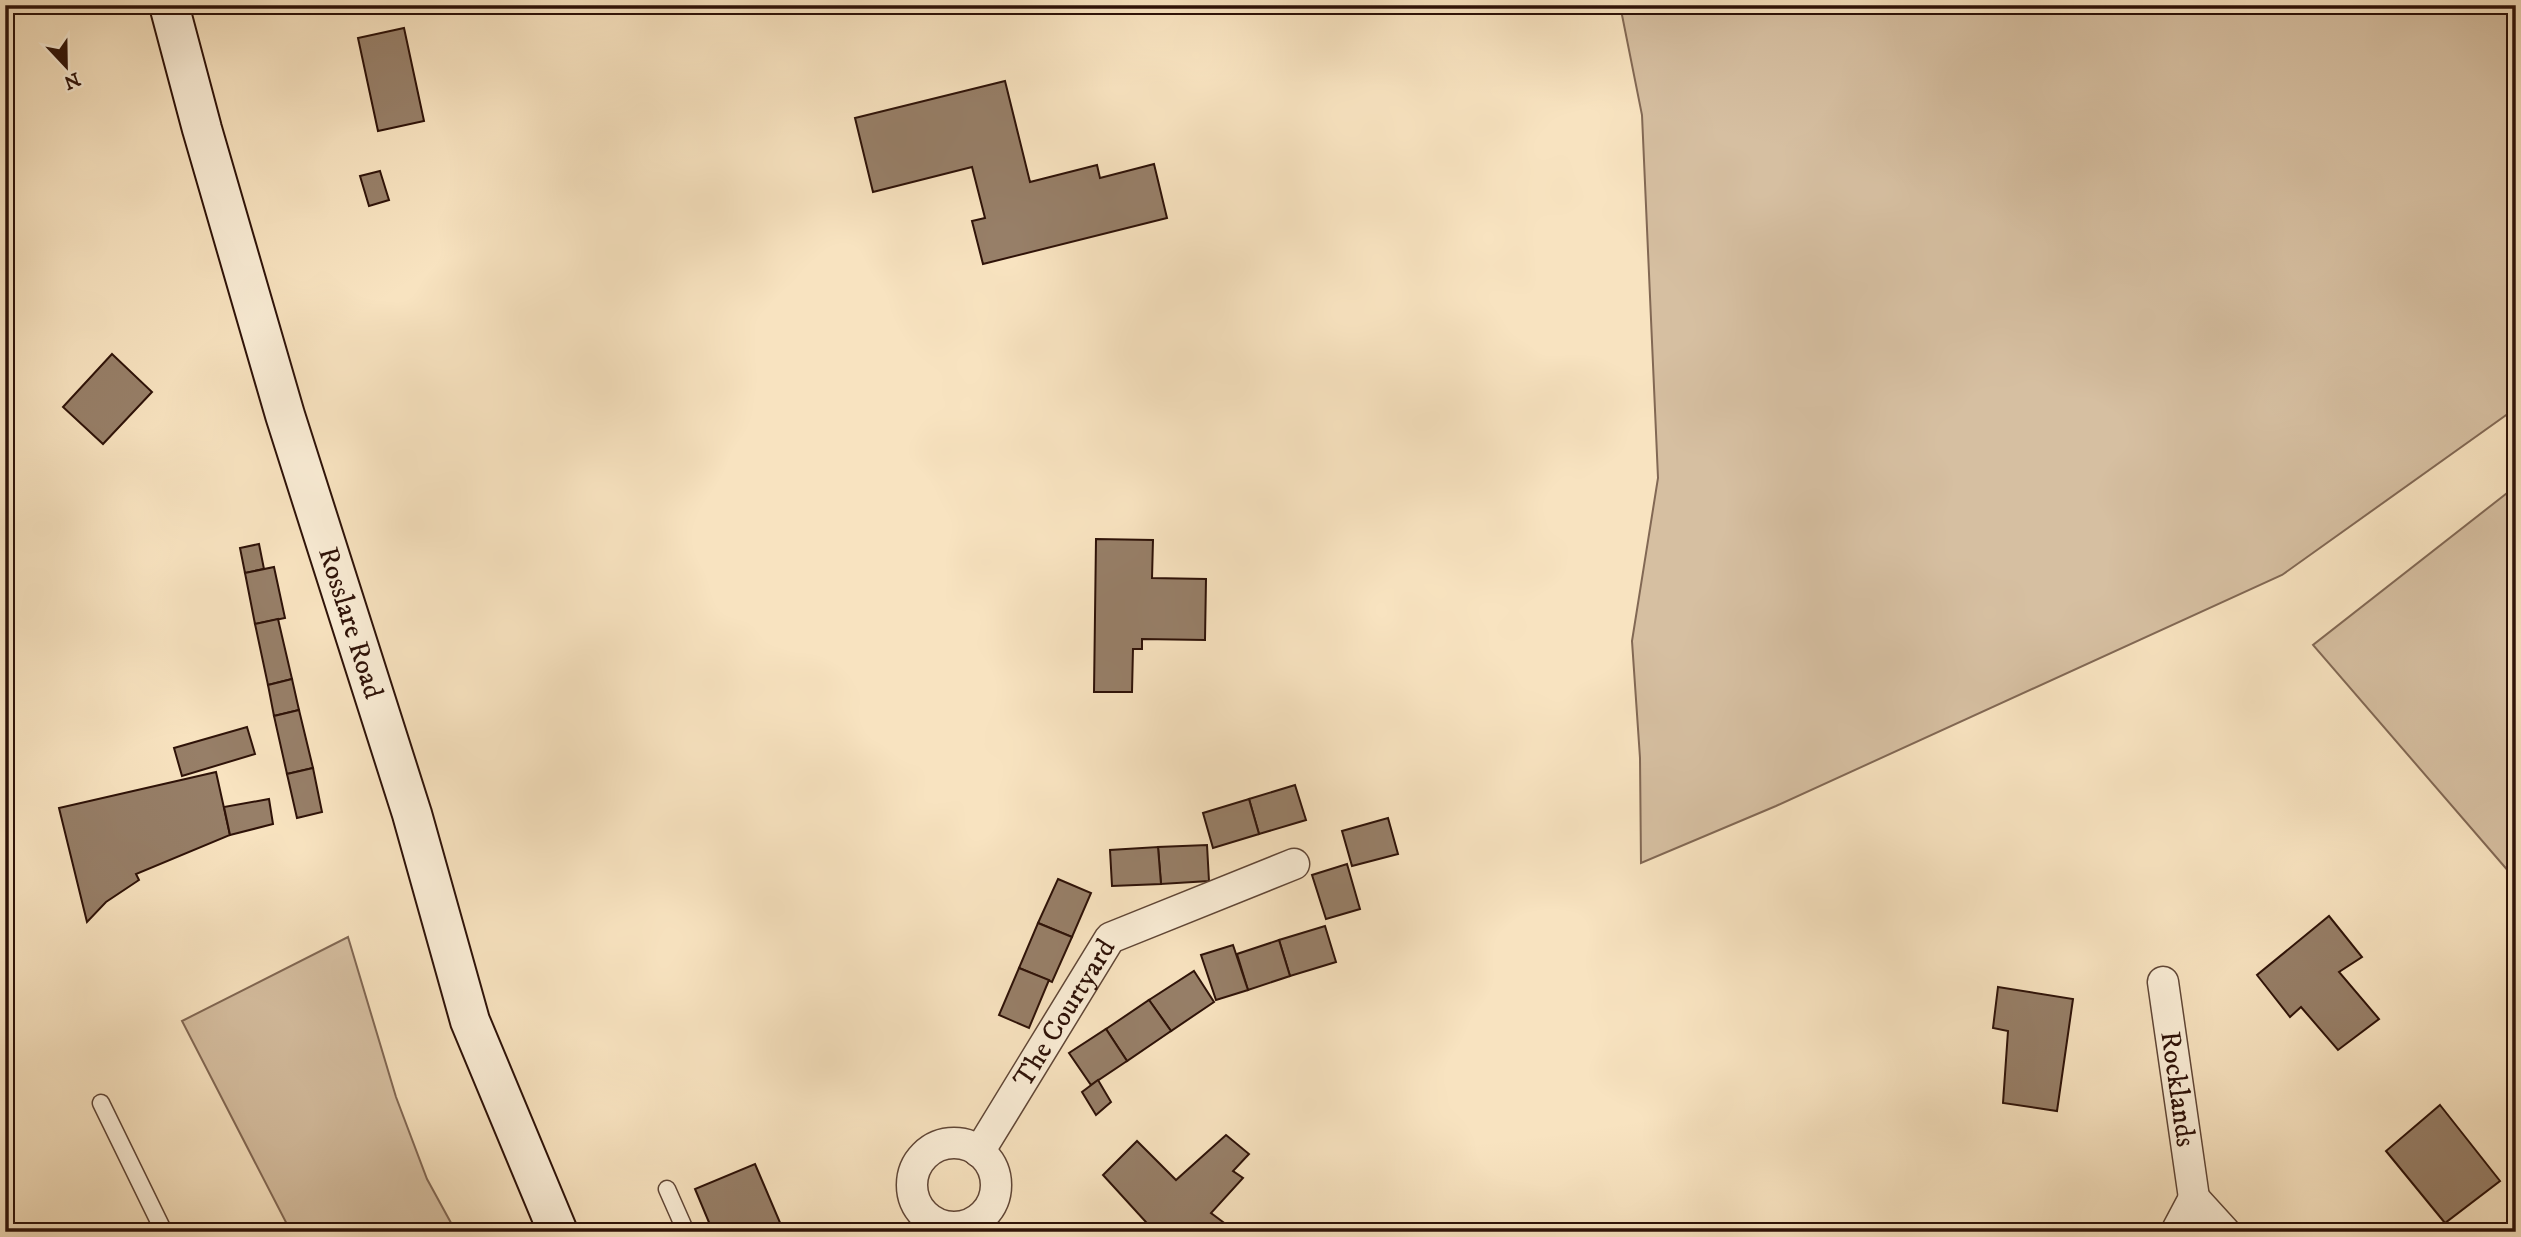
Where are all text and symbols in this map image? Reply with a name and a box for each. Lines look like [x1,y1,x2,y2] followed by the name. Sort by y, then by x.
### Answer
[32,32,102,102] north arrow
[60,67,83,94] text: N
[311,542,392,703] street label: Rosslare Road
[1005,932,1123,1094] street label: The Courtyard
[2153,1029,2204,1149] street label: Rocklands

